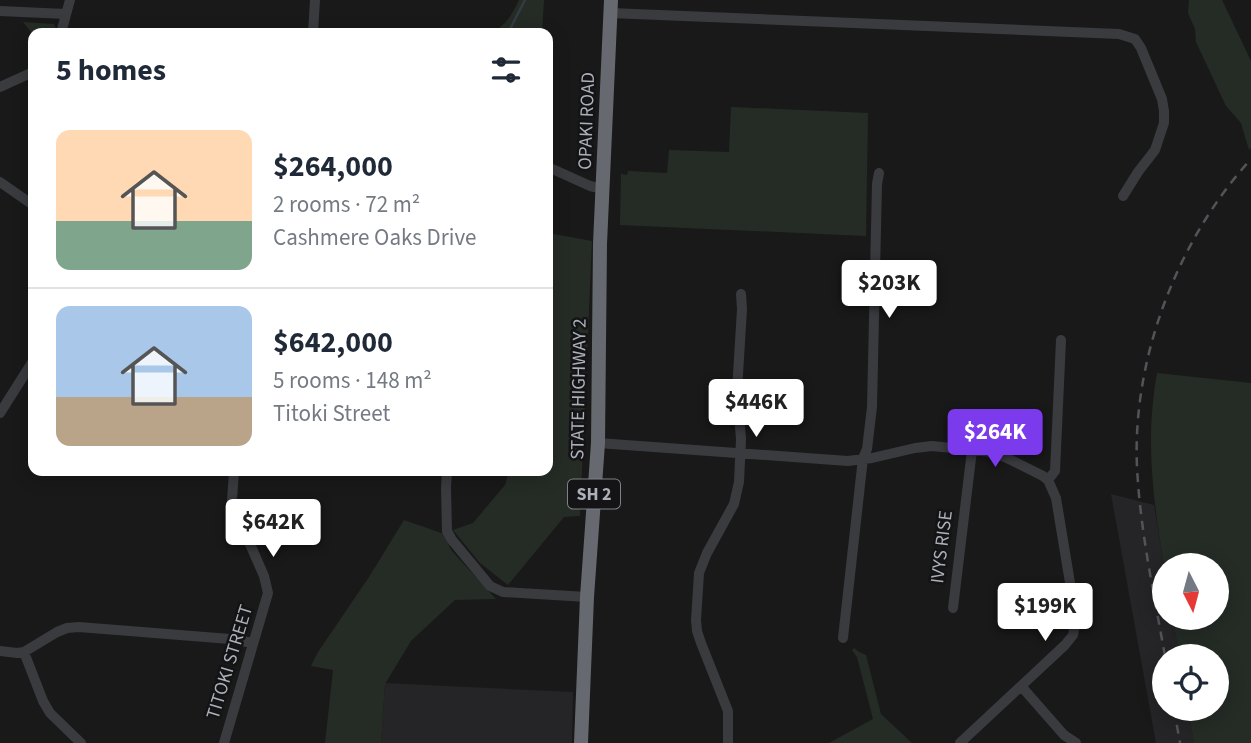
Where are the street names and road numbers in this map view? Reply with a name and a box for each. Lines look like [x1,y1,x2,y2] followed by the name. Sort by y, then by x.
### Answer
[572,72,602,170] street label: OPAKI ROAD
[564,318,594,460] street label: STATE HIGHWAY 2
[568,480,620,508] road number: SH 2
[924,509,960,585] street label: IVYS RISE
[200,601,260,723] street label: TITOKI STREET

